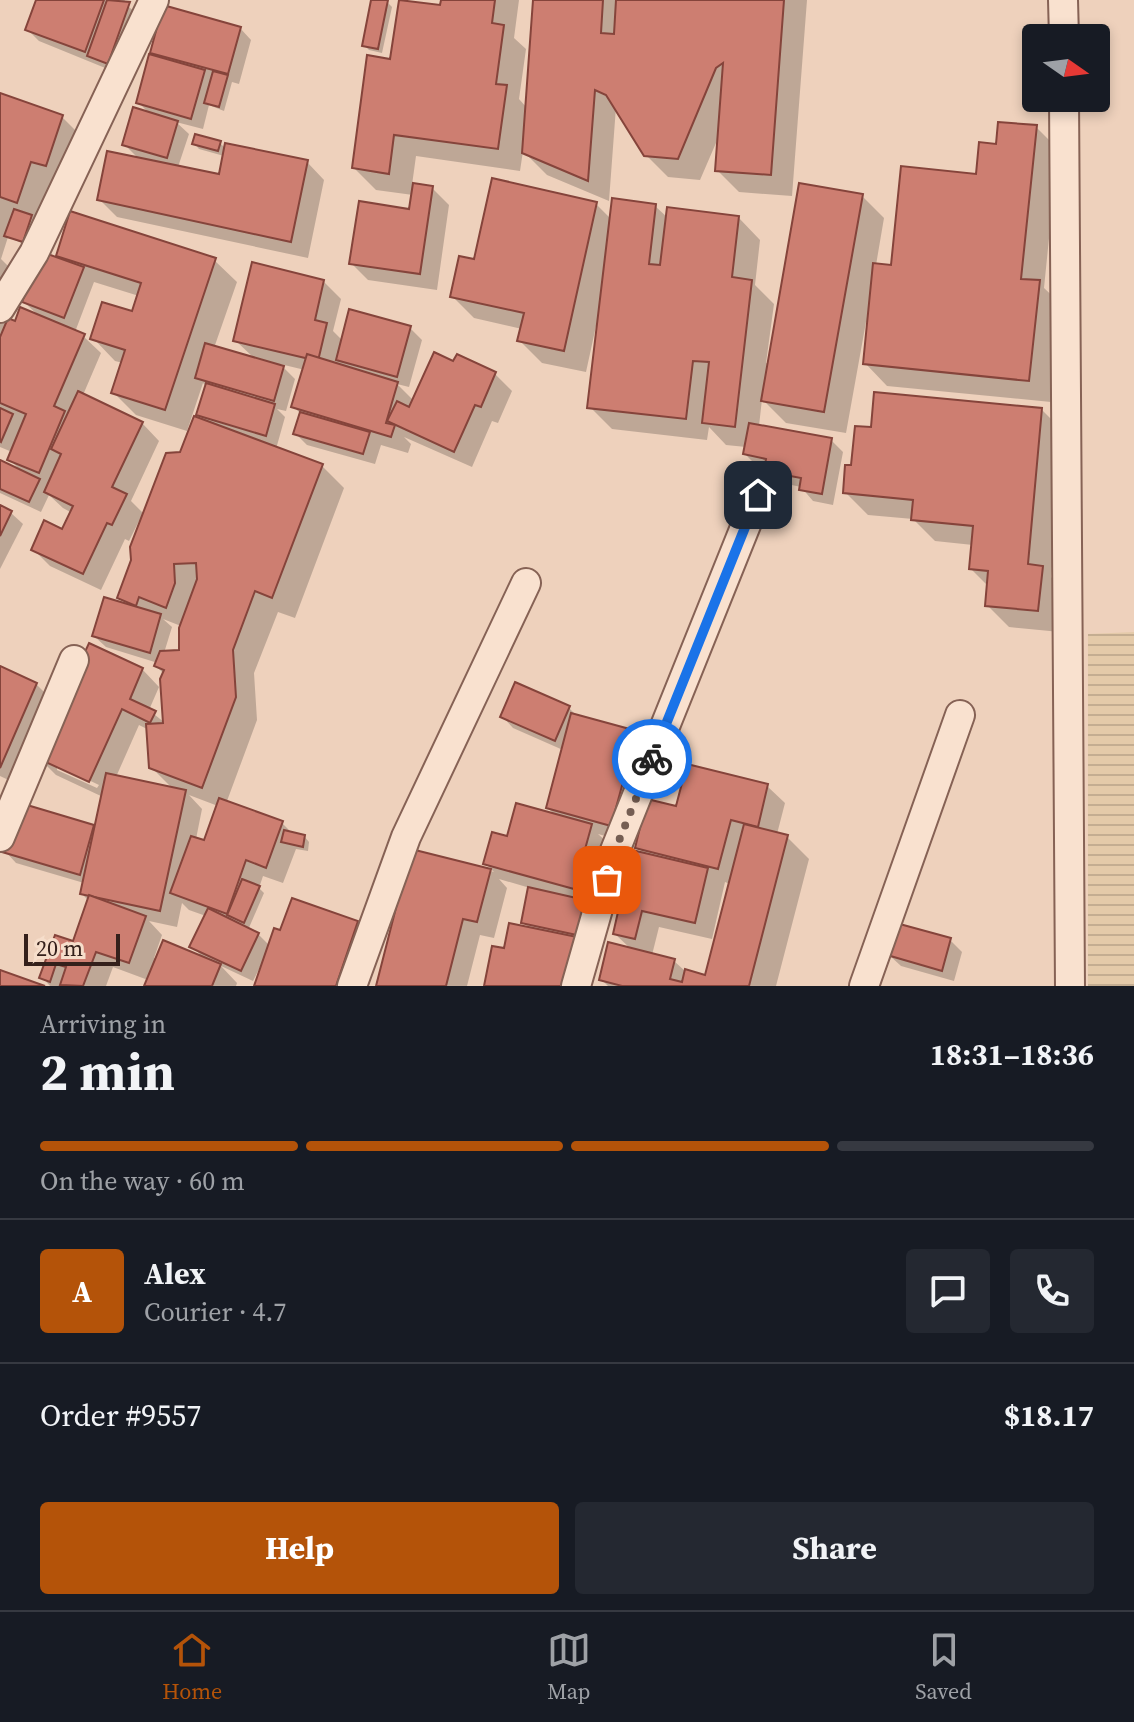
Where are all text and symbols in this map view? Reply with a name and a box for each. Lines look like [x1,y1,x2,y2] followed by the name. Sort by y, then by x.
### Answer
[1022,24,1110,112] north arrow
[1022,24,1110,112] map controls
[724,461,792,529] pin
[736,473,780,517] icon: home
[612,719,692,799] courier
[630,737,674,781] icon: bike
[573,846,641,914] pin
[585,858,629,902] icon: bag
[24,930,120,966] scale bar
[36,933,83,963] text: 20 m
[40,1006,166,1042] text: Arriving in
[930,1034,1094,1075] text: 18:31–18:36
[40,1036,175,1107] text: 2 min
[40,1163,245,1199] text: On the way · 60 m
[906,1249,990,1333] button: chat
[1010,1249,1094,1333] button: phone
[144,1253,206,1294] text: Alex
[72,1271,92,1312] text: A
[144,1294,286,1330] text: Courier · 4.7
[40,1395,201,1436] text: Order #9557
[1004,1395,1094,1436] text: $18.17
[40,1502,559,1594] button: Help
[575,1502,1094,1594] button: Share
[162,1628,222,1706] tab: Home
[547,1628,591,1706] tab: Map
[915,1628,972,1706] tab: Saved

